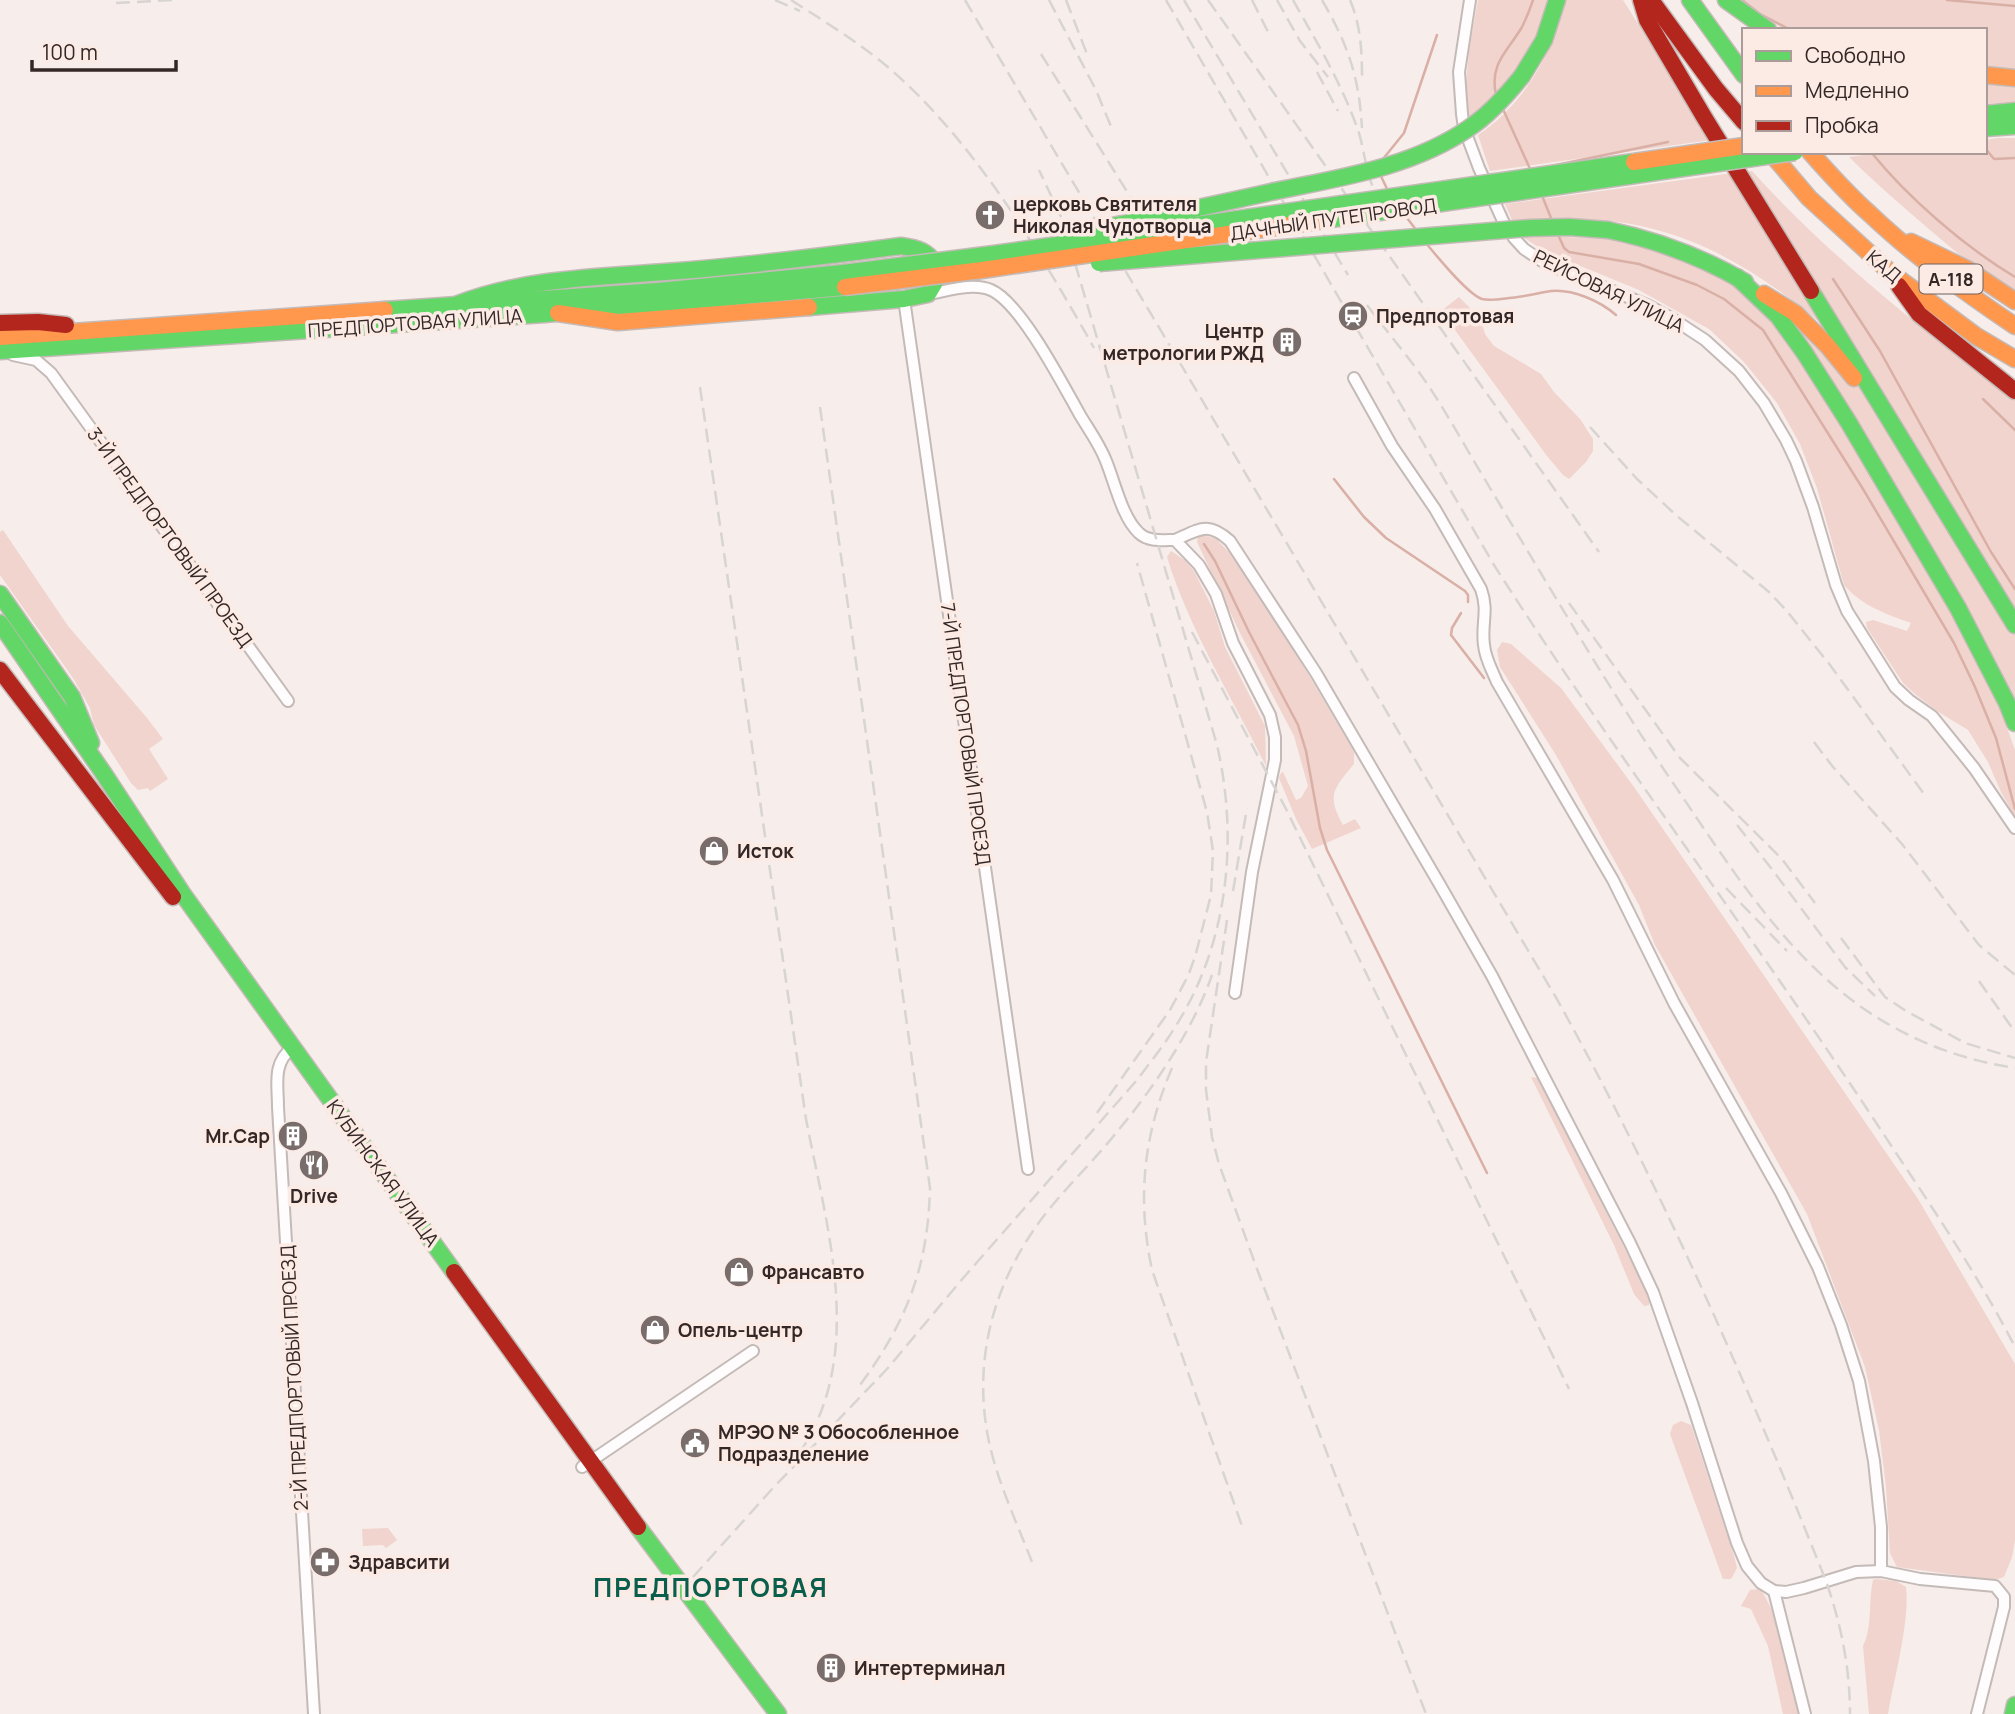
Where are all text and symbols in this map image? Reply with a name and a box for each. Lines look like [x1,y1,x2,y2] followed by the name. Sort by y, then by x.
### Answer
[32,28,175,72] scale bar
[1742,28,1987,154] legend
[42,38,98,66] text: 100 m
[1805,41,1906,69] text: Свободно
[1805,76,1909,104] text: Медленно
[1805,111,1879,139] text: Пробка
[1013,191,1212,239] place label: церковь Святителя Николая Чудотворца
[1228,192,1438,246] street label: ДАЧНЫЙ ПУТЕПРОВОД
[973,198,1007,232] church icon: церковь Святителя Николая Чудотворца
[1529,243,1689,339] street label: РЕЙСОВАЯ УЛИЦА
[1861,244,1907,288] street label: КАД
[1920,264,1982,293] road number: А-118
[1336,299,1370,333] station icon: Предпортовая
[307,303,523,343] street label: ПРЕДПОРТОВАЯ УЛИЦА
[1376,303,1514,329] place label: Предпортовая
[1103,318,1264,366] place label: Центр метрологии РЖД
[1270,325,1304,359] building icon: Центр метрологии РЖД
[81,422,259,652] street label: 3-Й ПРЕДПОРТОВЫЙ ПРОЕЗД
[935,601,997,867] street label: 7-Й ПРЕДПОРТОВЫЙ ПРОЕЗД
[697,834,731,868] shop icon: Исток
[737,838,794,864] place label: Исток
[321,1094,445,1252] street label: КУБИНСКАЯ УЛИЦА
[276,1119,310,1153] building icon: Mr.Cap
[205,1123,270,1149] place label: Mr.Cap
[297,1148,331,1182] restaurant icon: Drive
[290,1183,338,1209] place label: Drive
[274,1245,314,1511] street label: 2-Й ПРЕДПОРТОВЫЙ ПРОЕЗД
[722,1255,756,1289] shop icon: Франсавто
[762,1259,865,1285] place label: Франсавто
[638,1313,672,1347] shop icon: Опель-центр
[678,1317,803,1343] place label: Опель-центр
[718,1419,959,1467] place label: МРЭО № 3 Обособленное Подразделение
[678,1426,712,1460] public building icon: МРЭО № 3 Обособленное Подразделение
[308,1545,342,1579] pharmacy icon: Здравсити
[348,1549,450,1575] place label: Здравсити
[593,1569,829,1605] district label: ПРЕДПОРТОВАЯ
[814,1651,848,1685] building icon: Интертерминал
[854,1655,1006,1681] place label: Интертерминал

